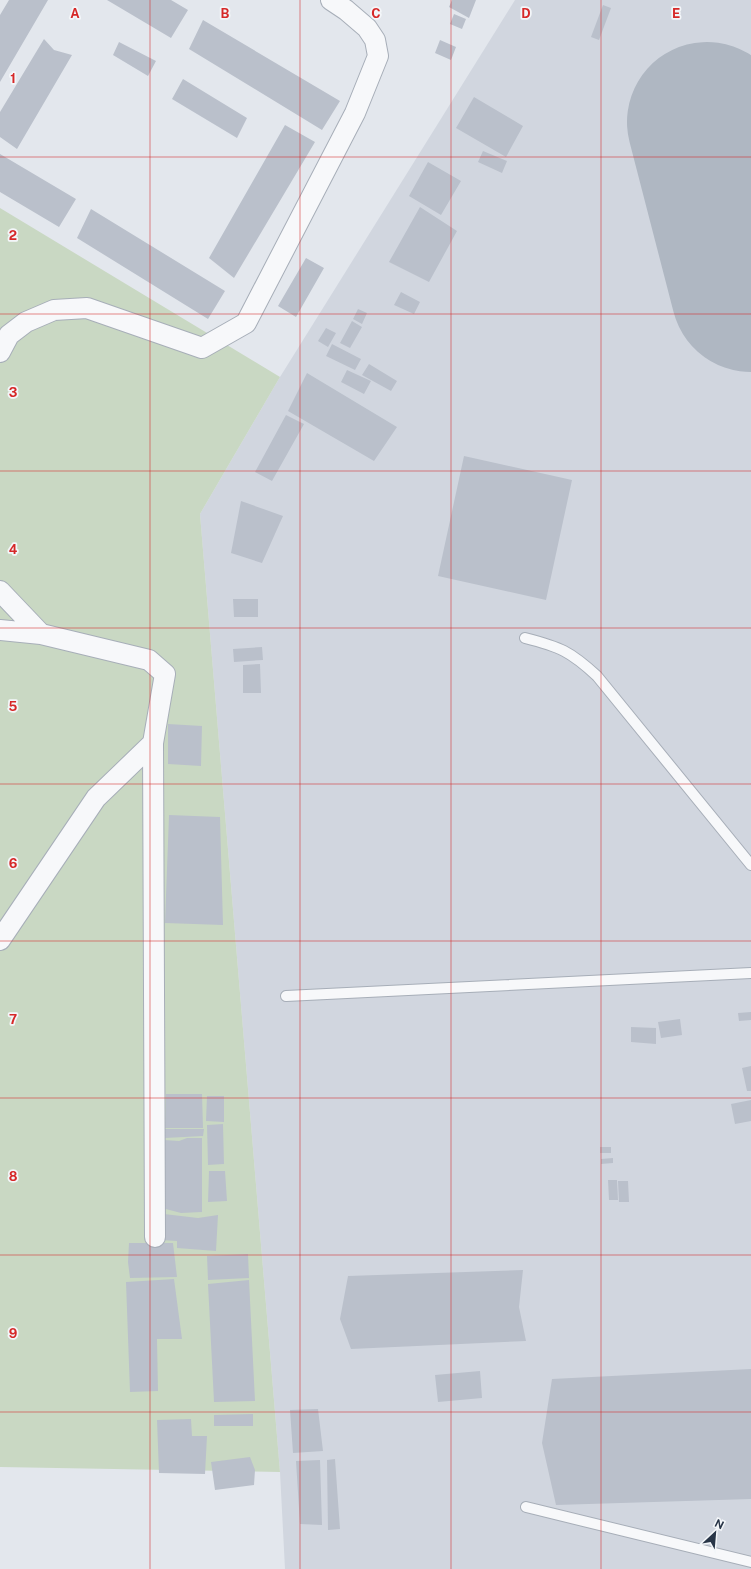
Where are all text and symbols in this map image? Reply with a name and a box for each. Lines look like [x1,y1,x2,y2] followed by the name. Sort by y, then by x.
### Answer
[70,6,80,21] text: A
[221,6,230,21] text: B
[371,6,381,21] text: C
[521,6,531,21] text: D
[672,6,680,21] text: E
[10,71,16,86] text: 1
[9,228,17,243] text: 2
[9,385,18,400] text: 3
[9,542,18,557] text: 4
[9,699,18,714] text: 5
[9,856,18,871] text: 6
[9,1012,17,1027] text: 7
[9,1169,18,1184] text: 8
[9,1326,17,1341] text: 9
[695,1513,735,1553] north arrow
[713,1517,726,1531] text: N

